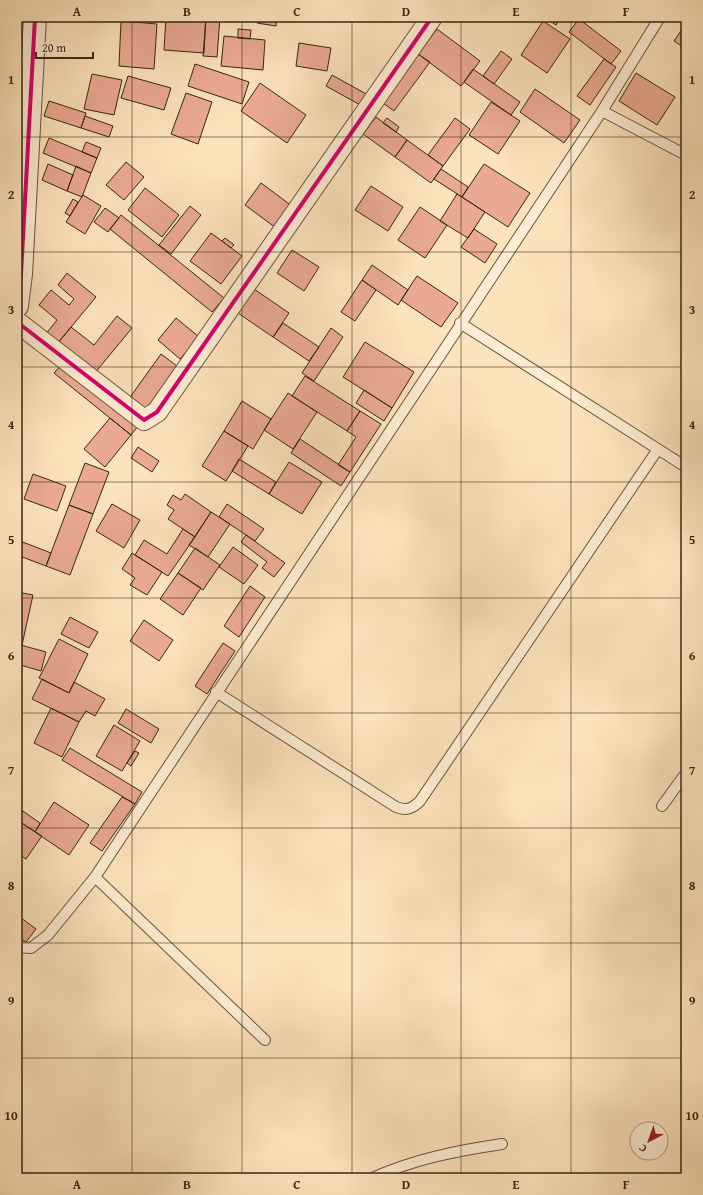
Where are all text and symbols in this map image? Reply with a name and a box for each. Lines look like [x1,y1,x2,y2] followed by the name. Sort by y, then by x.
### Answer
[73,2,82,21] text: A
[183,2,191,21] text: B
[293,2,301,21] text: C
[402,2,410,21] text: D
[513,2,520,21] text: E
[623,2,630,21] text: F
[36,34,93,60] scale bar
[42,39,66,56] text: 20 m
[8,70,14,89] text: 1
[689,70,695,89] text: 1
[8,185,15,204] text: 2
[689,185,696,204] text: 2
[8,300,14,319] text: 3
[689,300,695,319] text: 3
[8,415,15,434] text: 4
[689,415,696,434] text: 4
[8,530,15,549] text: 5
[689,530,696,549] text: 5
[8,646,15,665] text: 6
[689,646,696,665] text: 6
[8,761,15,780] text: 7
[689,761,696,780] text: 7
[8,876,15,895] text: 8
[689,876,696,895] text: 8
[8,991,15,1010] text: 9
[689,991,696,1010] text: 9
[4,1106,18,1125] text: 10
[685,1106,699,1125] text: 10
[629,1121,669,1161] north arrow
[635,1140,650,1157] text: С
[73,1175,82,1194] text: A
[183,1175,191,1194] text: B
[293,1175,301,1194] text: C
[402,1175,410,1194] text: D
[513,1175,520,1194] text: E
[623,1175,630,1194] text: F

